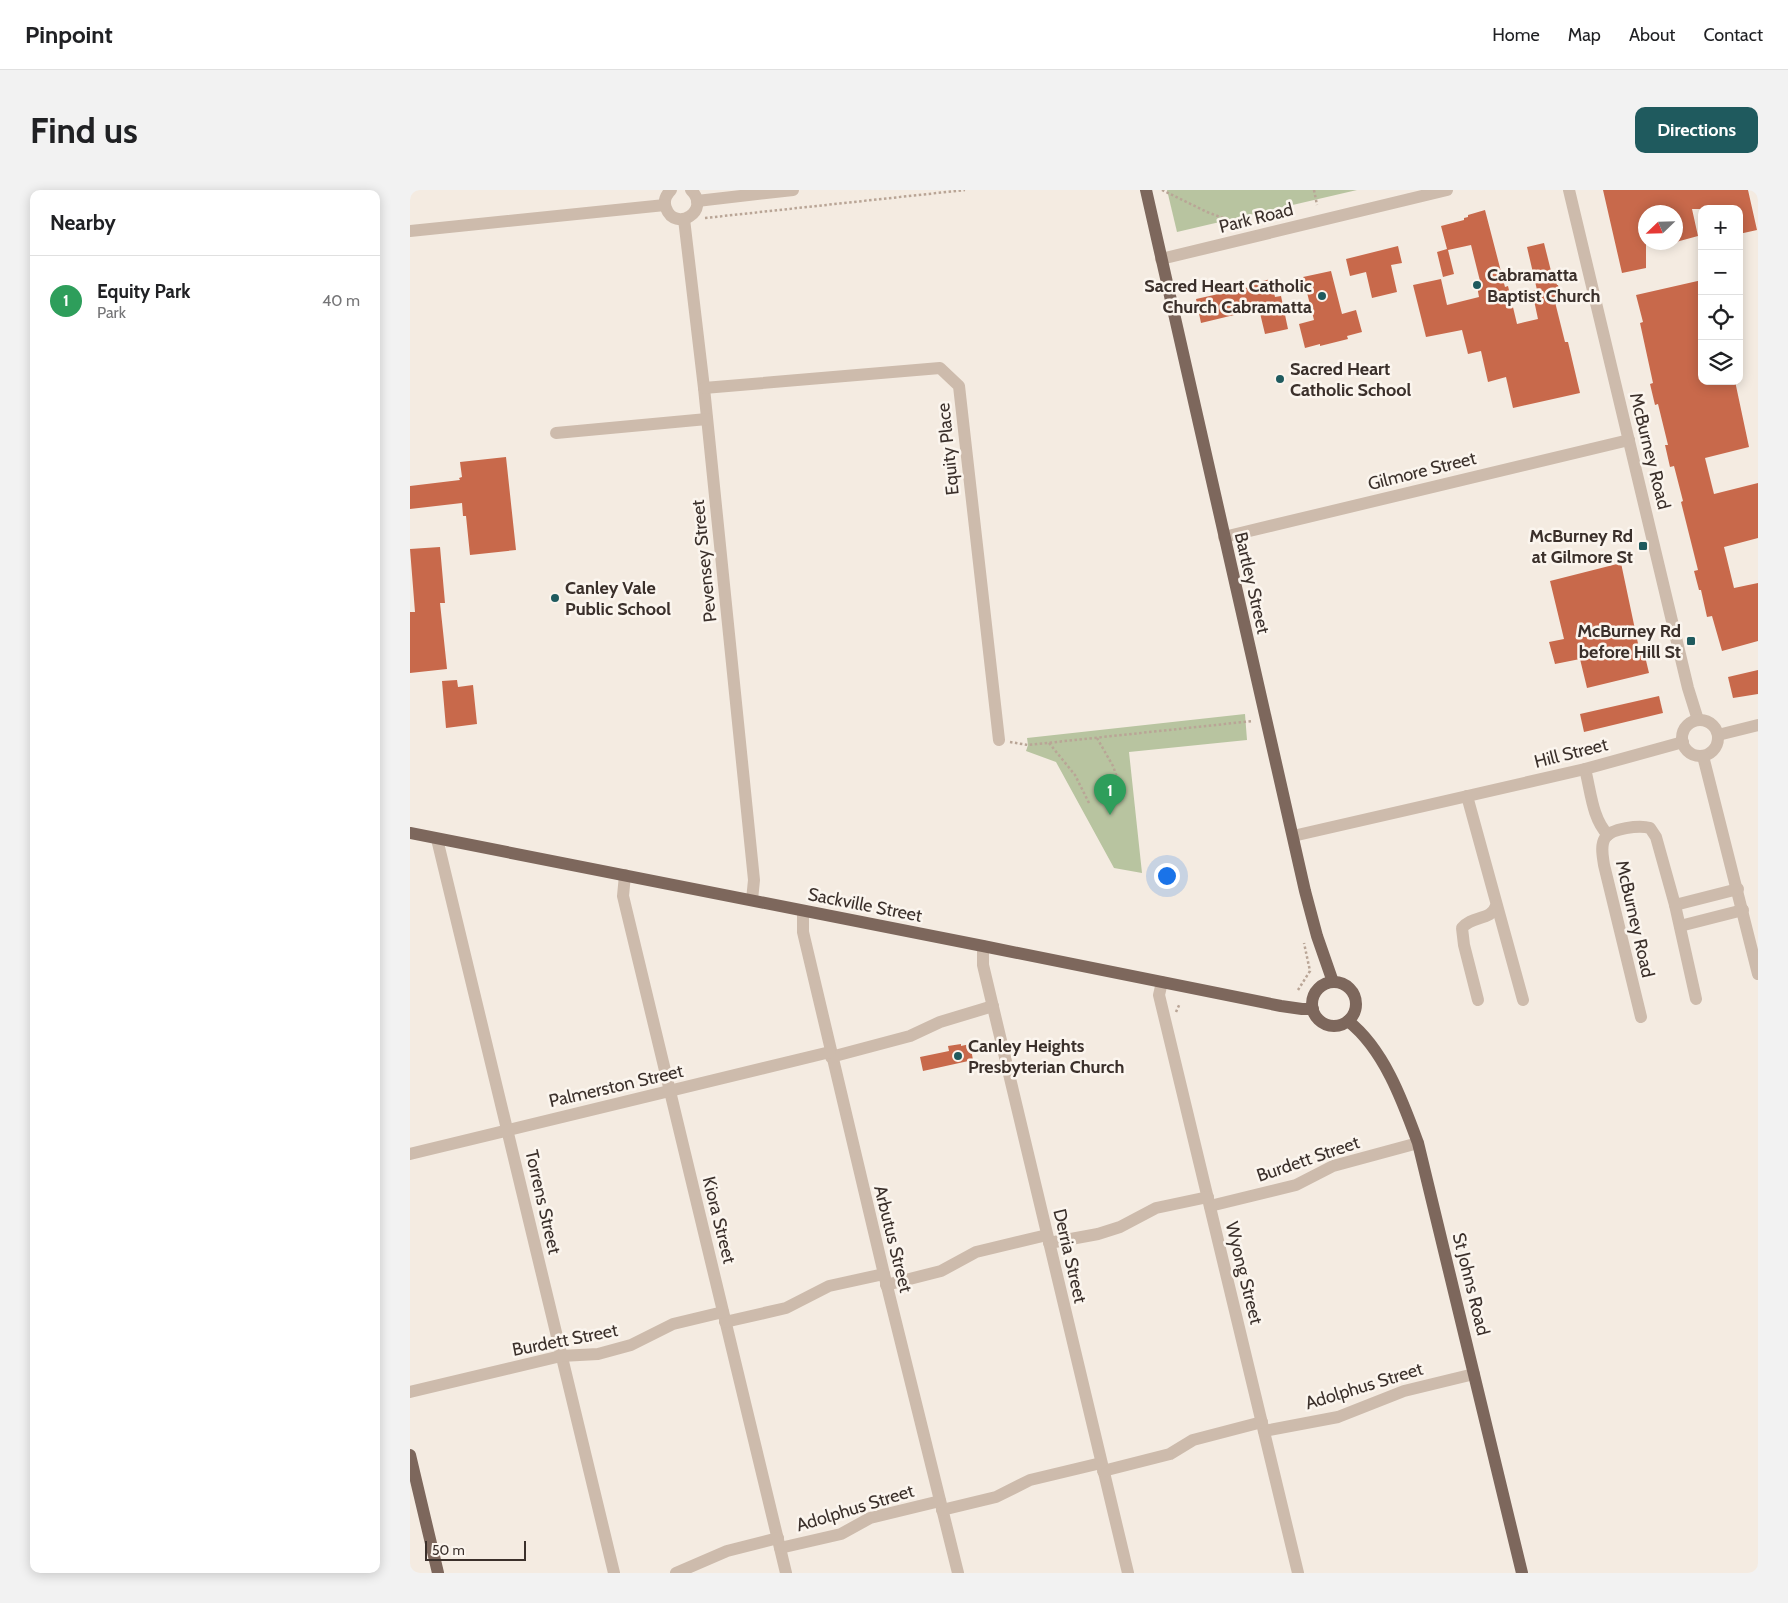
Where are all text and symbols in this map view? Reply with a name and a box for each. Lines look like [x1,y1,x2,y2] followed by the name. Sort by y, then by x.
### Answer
[25,20,113,49] text: Pinpoint
[1492,24,1540,46] text: Home
[1568,24,1601,46] text: Map
[1629,24,1675,46] text: About
[1703,24,1763,46] text: Contact
[1635,107,1758,153] button: Directions
[30,109,138,152] text: Find us
[1217,198,1295,238] street label: Park Road
[1638,205,1683,250] north arrow
[1698,205,1743,385] map controls
[1698,205,1743,250] button: +
[50,210,116,235] text: Nearby
[1698,250,1743,295] button: −
[1487,264,1600,307] place label: Cabramatta Baptist Church
[1144,275,1312,318] place label: Sacred Heart Catholic Church Cabramatta
[1471,279,1483,291] marker: Cabramatta Baptist Church
[97,280,191,303] text: Equity Park
[1316,290,1328,302] marker: Sacred Heart Catholic Church Cabramatta
[63,291,69,310] text: 1
[322,291,360,310] text: 40 m
[1698,295,1743,340] button: locate
[97,303,126,322] text: Park
[1698,340,1743,385] button: layers
[1290,358,1412,401] place label: Sacred Heart Catholic School
[1274,373,1286,385] marker: Sacred Heart Catholic School
[1625,390,1675,512] street label: McBurney Road
[932,402,964,496] street label: Equity Place
[1366,447,1478,495] street label: Gilmore Street
[687,499,721,623] street label: Pevensey Street
[1529,525,1633,568] place label: McBurney Rd at Gilmore St
[1230,530,1274,636] street label: Bartley Street
[1637,540,1649,552] marker: McBurney Rd at Gilmore St
[565,577,671,620] place label: Canley Vale Public School
[549,592,561,604] marker: Canley Vale Public School
[1577,620,1681,663] place label: McBurney Rd before Hill St
[1685,635,1697,647] marker: McBurney Rd before Hill St
[1532,733,1610,773] street label: Hill Street
[1094,774,1126,815] pin: 1
[1611,858,1659,980] street label: McBurney Road
[1154,863,1180,889] your location
[806,883,924,927] street label: Sackville Street
[968,1035,1124,1078] place label: Canley Heights Presbyterian Church
[952,1050,964,1062] marker: Canley Heights Presbyterian Church
[547,1060,685,1112] street label: Palmerston Street
[1254,1131,1362,1187] street label: Burdett Street
[520,1148,566,1256] street label: Torrens Street
[698,1174,740,1266] street label: Kiora Street
[869,1183,917,1295] street label: Arbutus Street
[1048,1207,1092,1305] street label: Derria Street
[1221,1219,1267,1327] street label: Wyong Street
[1448,1230,1494,1338] street label: St Johns Road
[510,1319,620,1361] street label: Burdett Street
[1302,1358,1426,1414] street label: Adolphus Street
[793,1480,917,1536] street label: Adolphus Street
[425,1538,526,1561] scale bar
[432,1541,465,1559] text: 50 m

